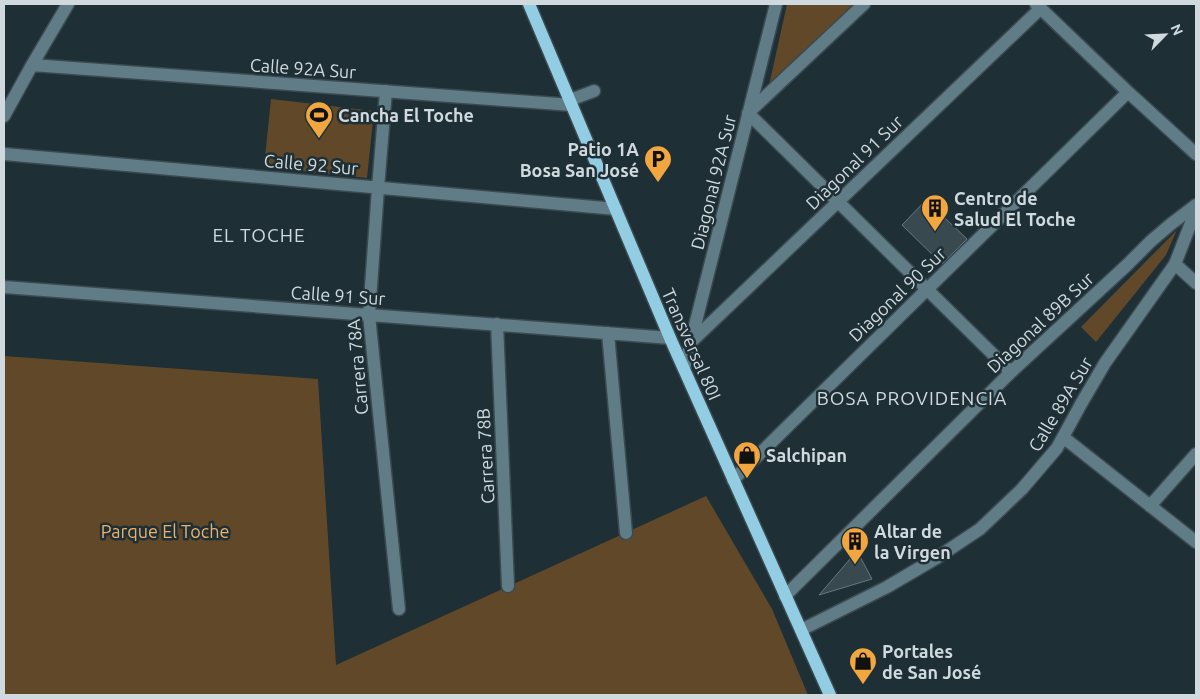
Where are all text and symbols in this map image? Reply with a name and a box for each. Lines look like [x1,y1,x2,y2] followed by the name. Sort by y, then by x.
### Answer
[1140,10,1190,60] north arrow
[1167,22,1186,38] text: N
[249,54,357,82] street label: Calle 92A Sur
[304,100,334,139] sports icon: Cancha El Toche
[338,105,474,125] place label: Cancha El Toche
[802,111,907,213] street label: Diagonal 91 Sur
[687,112,739,251] street label: Diagonal 92A Sur
[520,139,639,180] place label: Patio 1A Bosa San José
[643,144,673,183] parking icon: Patio 1A Bosa San José
[263,150,359,178] street label: Calle 92 Sur
[954,188,1076,229] place label: Centro de Salud El Toche
[920,193,950,232] building icon: Centro de Salud El Toche
[212,224,306,246] district label: EL TOCHE
[845,243,950,345] street label: Diagonal 90 Sur
[983,268,1097,376] street label: Diagonal 89B Sur
[290,282,386,308] street label: Calle 91 Sur
[658,285,726,403] street label: Transversal 80I
[343,318,371,416] street label: Carrera 78A
[1024,353,1096,455] street label: Calle 89A Sur
[817,387,1007,409] district label: BOSA PROVIDENCIA
[473,408,497,504] street label: Carrera 78B
[732,440,762,479] shop icon: Salchipan
[766,445,847,465] place label: Salchipan
[101,521,229,541] park label: Parque El Toche
[874,521,951,562] place label: Altar de la Virgen
[840,526,870,565] building icon: Altar de la Virgen
[882,641,981,682] place label: Portales de San José
[848,646,878,685] shop icon: Portales de San José

